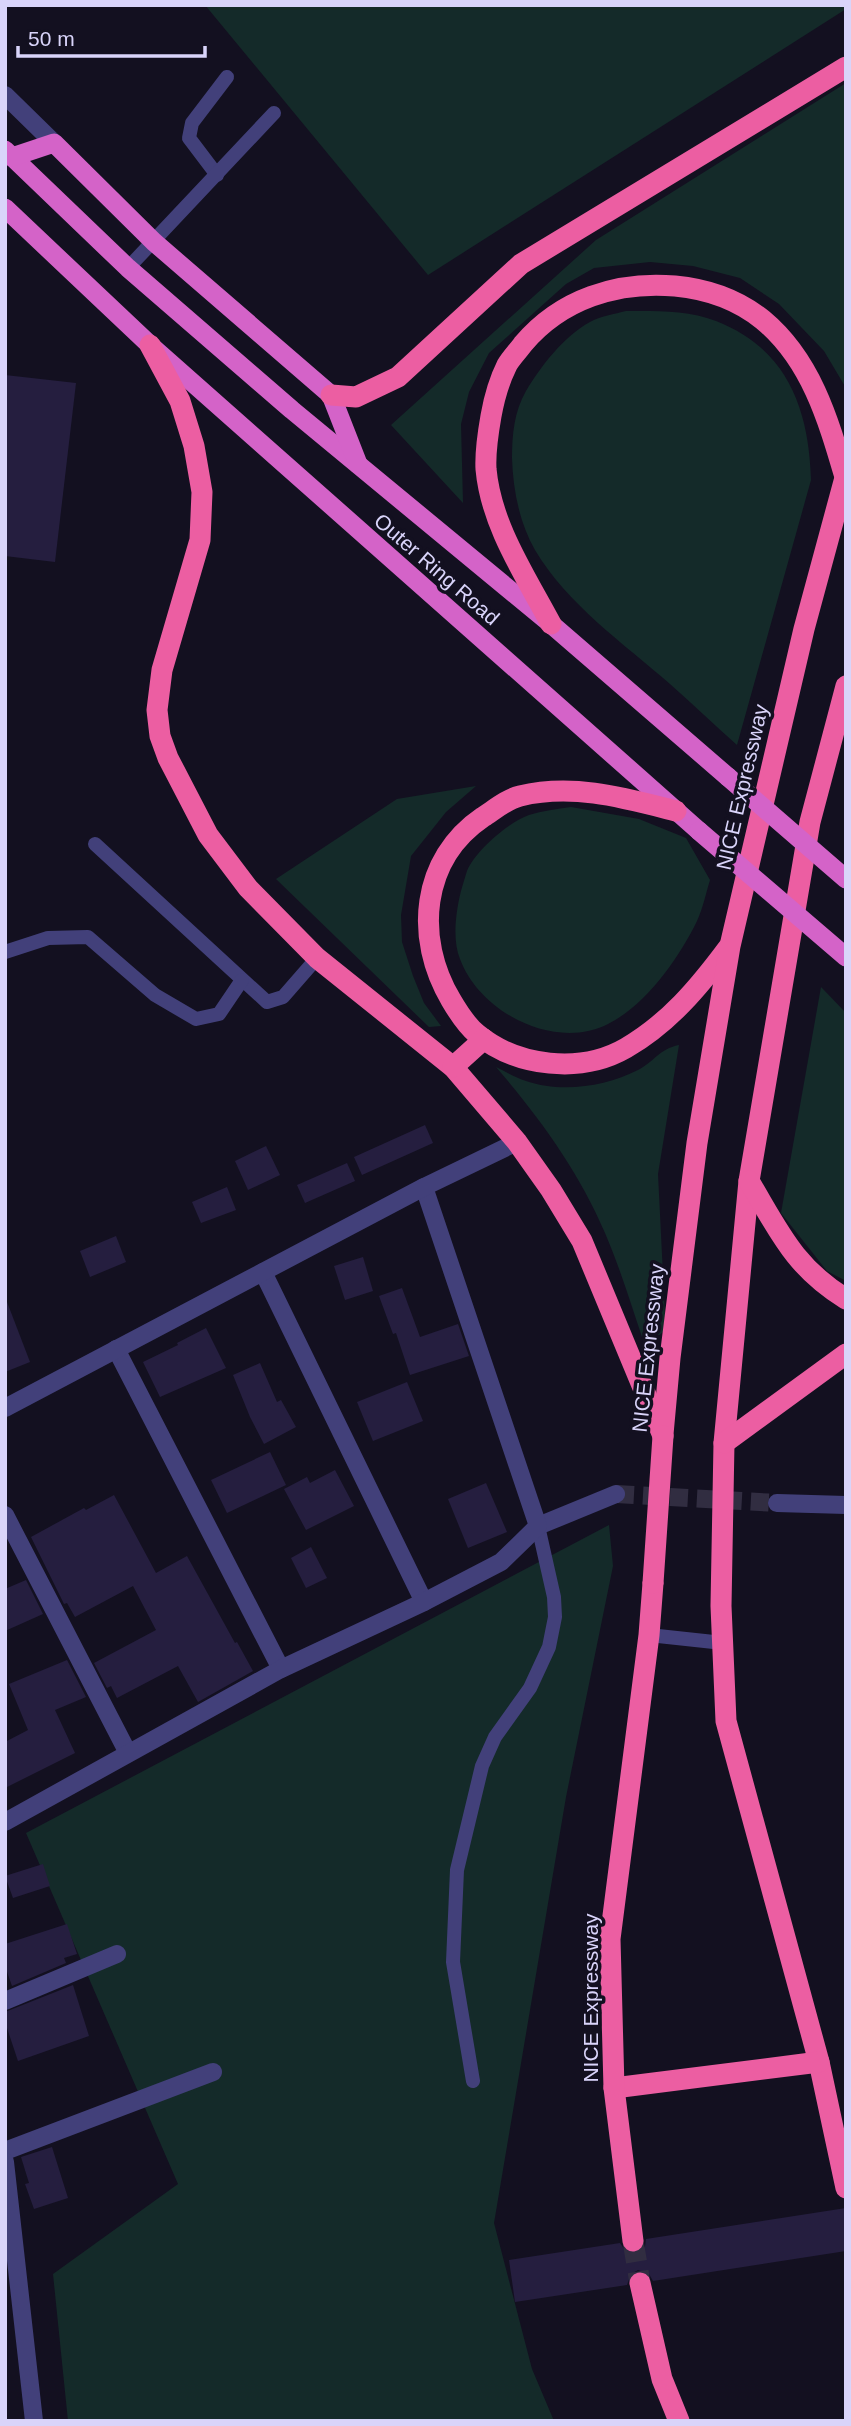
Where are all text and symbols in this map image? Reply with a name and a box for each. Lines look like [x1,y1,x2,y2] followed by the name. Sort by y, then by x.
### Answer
[18,14,205,58] scale bar
[28,27,75,50] text: 50 m
[370,509,504,629] street label: Outer Ring Road
[712,701,772,872] street label: NICE Expressway
[628,1262,668,1433] street label: NICE Expressway
[579,1913,602,2083] street label: NICE Expressway

